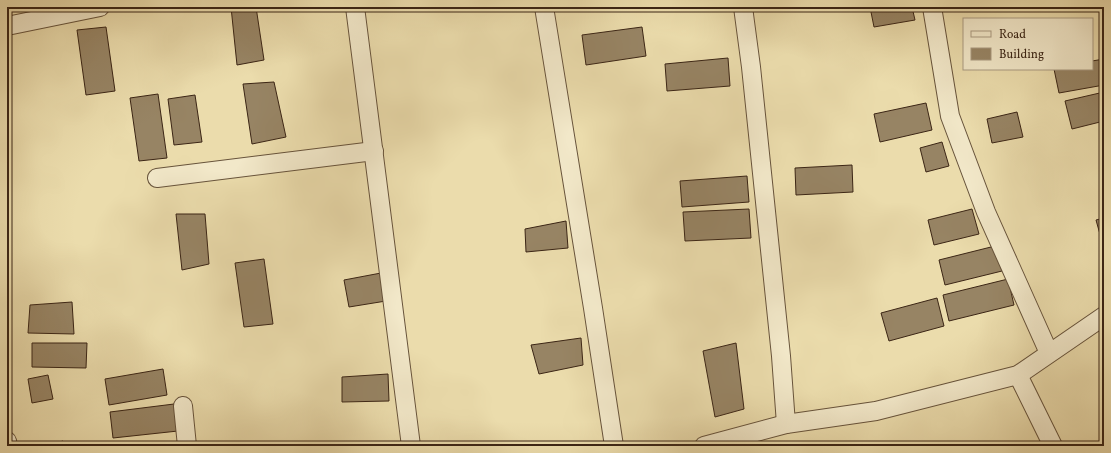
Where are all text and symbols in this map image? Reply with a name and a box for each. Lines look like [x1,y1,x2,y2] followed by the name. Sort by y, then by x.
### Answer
[963,18,1093,70] legend
[999,27,1026,43] text: Road
[999,47,1044,63] text: Building

